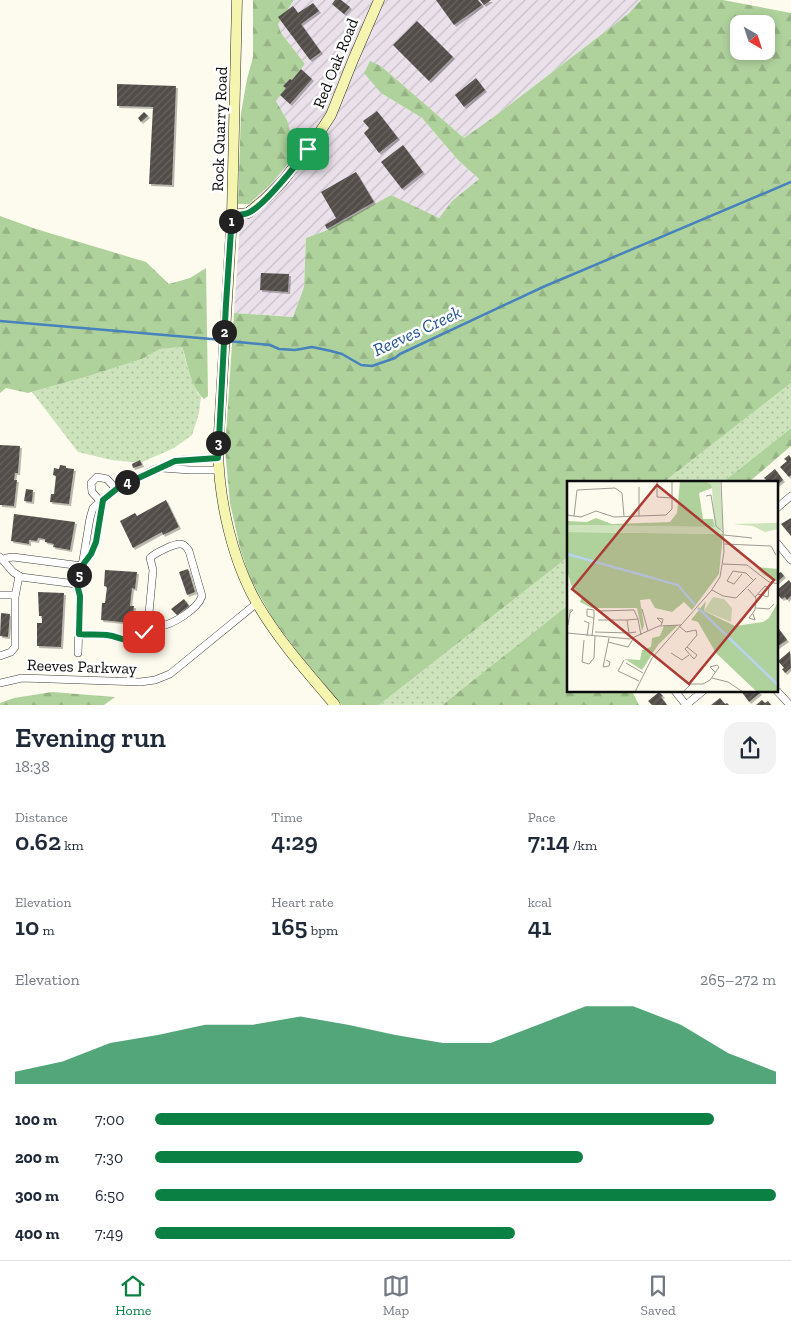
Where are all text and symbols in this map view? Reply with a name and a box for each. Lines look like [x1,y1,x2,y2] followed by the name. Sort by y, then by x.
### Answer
[309,15,362,111] street label: Red Oak Road
[730,15,775,60] north arrow
[730,15,775,60] map controls
[208,66,231,192] street label: Rock Quarry Road
[287,128,329,170] pin
[294,135,322,163] icon: arrive
[218,208,244,234] pin: 1
[229,213,234,230] text: 1
[369,301,465,361] water label: Reeves Creek
[212,320,236,344] pin: 2
[221,324,228,341] text: 2
[206,430,230,456] pin: 3
[215,435,222,452] text: 3
[114,470,140,494] pin: 4
[124,474,131,491] text: 4
[567,481,778,692] inset map
[66,562,92,588] pin: 5
[76,567,83,584] text: 5
[123,611,165,653] pin
[130,618,158,646] icon: check
[27,655,138,678] street label: Reeves Parkway
[15,721,166,754] text: Evening run
[724,722,776,774] button: share
[15,757,50,776] text: 18:38
[15,809,68,826] text: Distance
[271,809,303,826] text: Time
[528,809,555,826] text: Pace
[15,826,61,856] text: 0.62
[271,826,318,856] text: 4:29
[528,826,570,856] text: 7:14
[61,837,84,854] text: km
[570,837,597,854] text: /km
[15,894,72,911] text: Elevation
[271,894,334,911] text: Heart rate
[528,894,552,911] text: kcal
[15,911,39,941] text: 10
[271,911,308,941] text: 165
[528,911,552,941] text: 41
[39,922,55,939] text: m
[308,922,338,939] text: bpm
[15,970,80,989] text: Elevation
[700,970,776,989] text: 265–272 m
[15,1110,57,1129] text: 100 m
[95,1110,125,1129] text: 7:00
[15,1148,59,1167] text: 200 m
[95,1148,123,1167] text: 7:30
[15,1186,59,1205] text: 300 m
[95,1186,125,1205] text: 6:50
[15,1224,60,1243] text: 400 m
[95,1224,123,1243] text: 7:49
[115,1272,151,1319] tab: Home
[382,1272,410,1319] tab: Map
[641,1272,676,1319] tab: Saved

